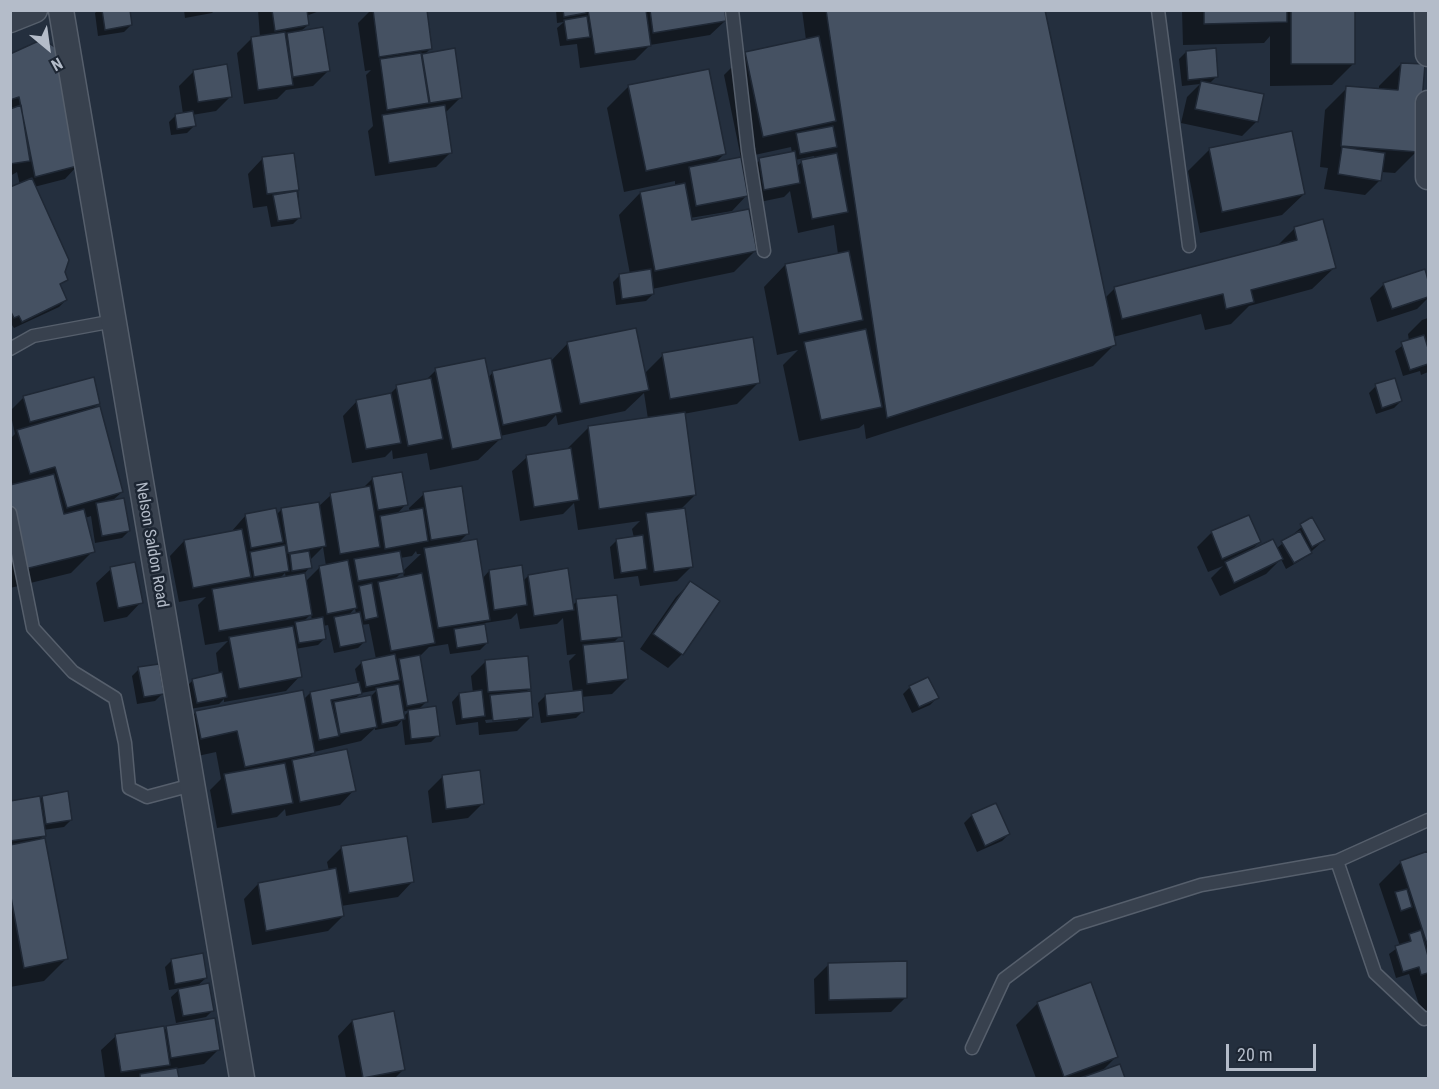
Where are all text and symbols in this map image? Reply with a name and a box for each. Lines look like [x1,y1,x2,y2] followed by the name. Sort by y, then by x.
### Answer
[18,18,78,78] north arrow
[48,53,66,75] text: N
[131,481,171,609] street label: Nelson Saldon Road
[1229,1032,1319,1070] scale bar
[1237,1044,1272,1065] text: 20 m

